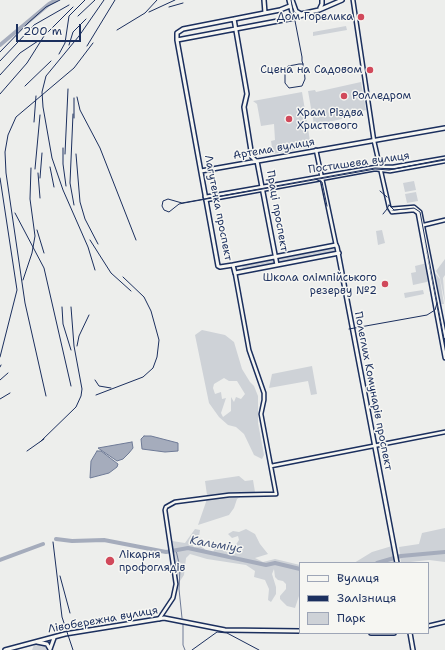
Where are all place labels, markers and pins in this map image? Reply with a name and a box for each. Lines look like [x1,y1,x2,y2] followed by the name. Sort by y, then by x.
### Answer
[277,10,353,24] place label: Дом Горелика
[356,12,366,22] marker: Дом Горелика
[260,63,362,77] place label: Сцена на Садовом
[365,65,375,75] marker: Сцена на Садовом
[352,89,411,103] place label: Ролледром
[339,91,349,101] marker: Ролледром
[297,106,363,132] place label: Храм Різдва Христового
[284,114,294,124] marker: Храм Різдва Христового
[263,271,377,297] place label: Школа олімпійського резерву №2
[380,279,390,289] marker: Школа олімпійського резерву №2
[119,548,185,574] place label: Лікарня профоглядів
[104,555,116,567] marker: Лікарня профоглядів

